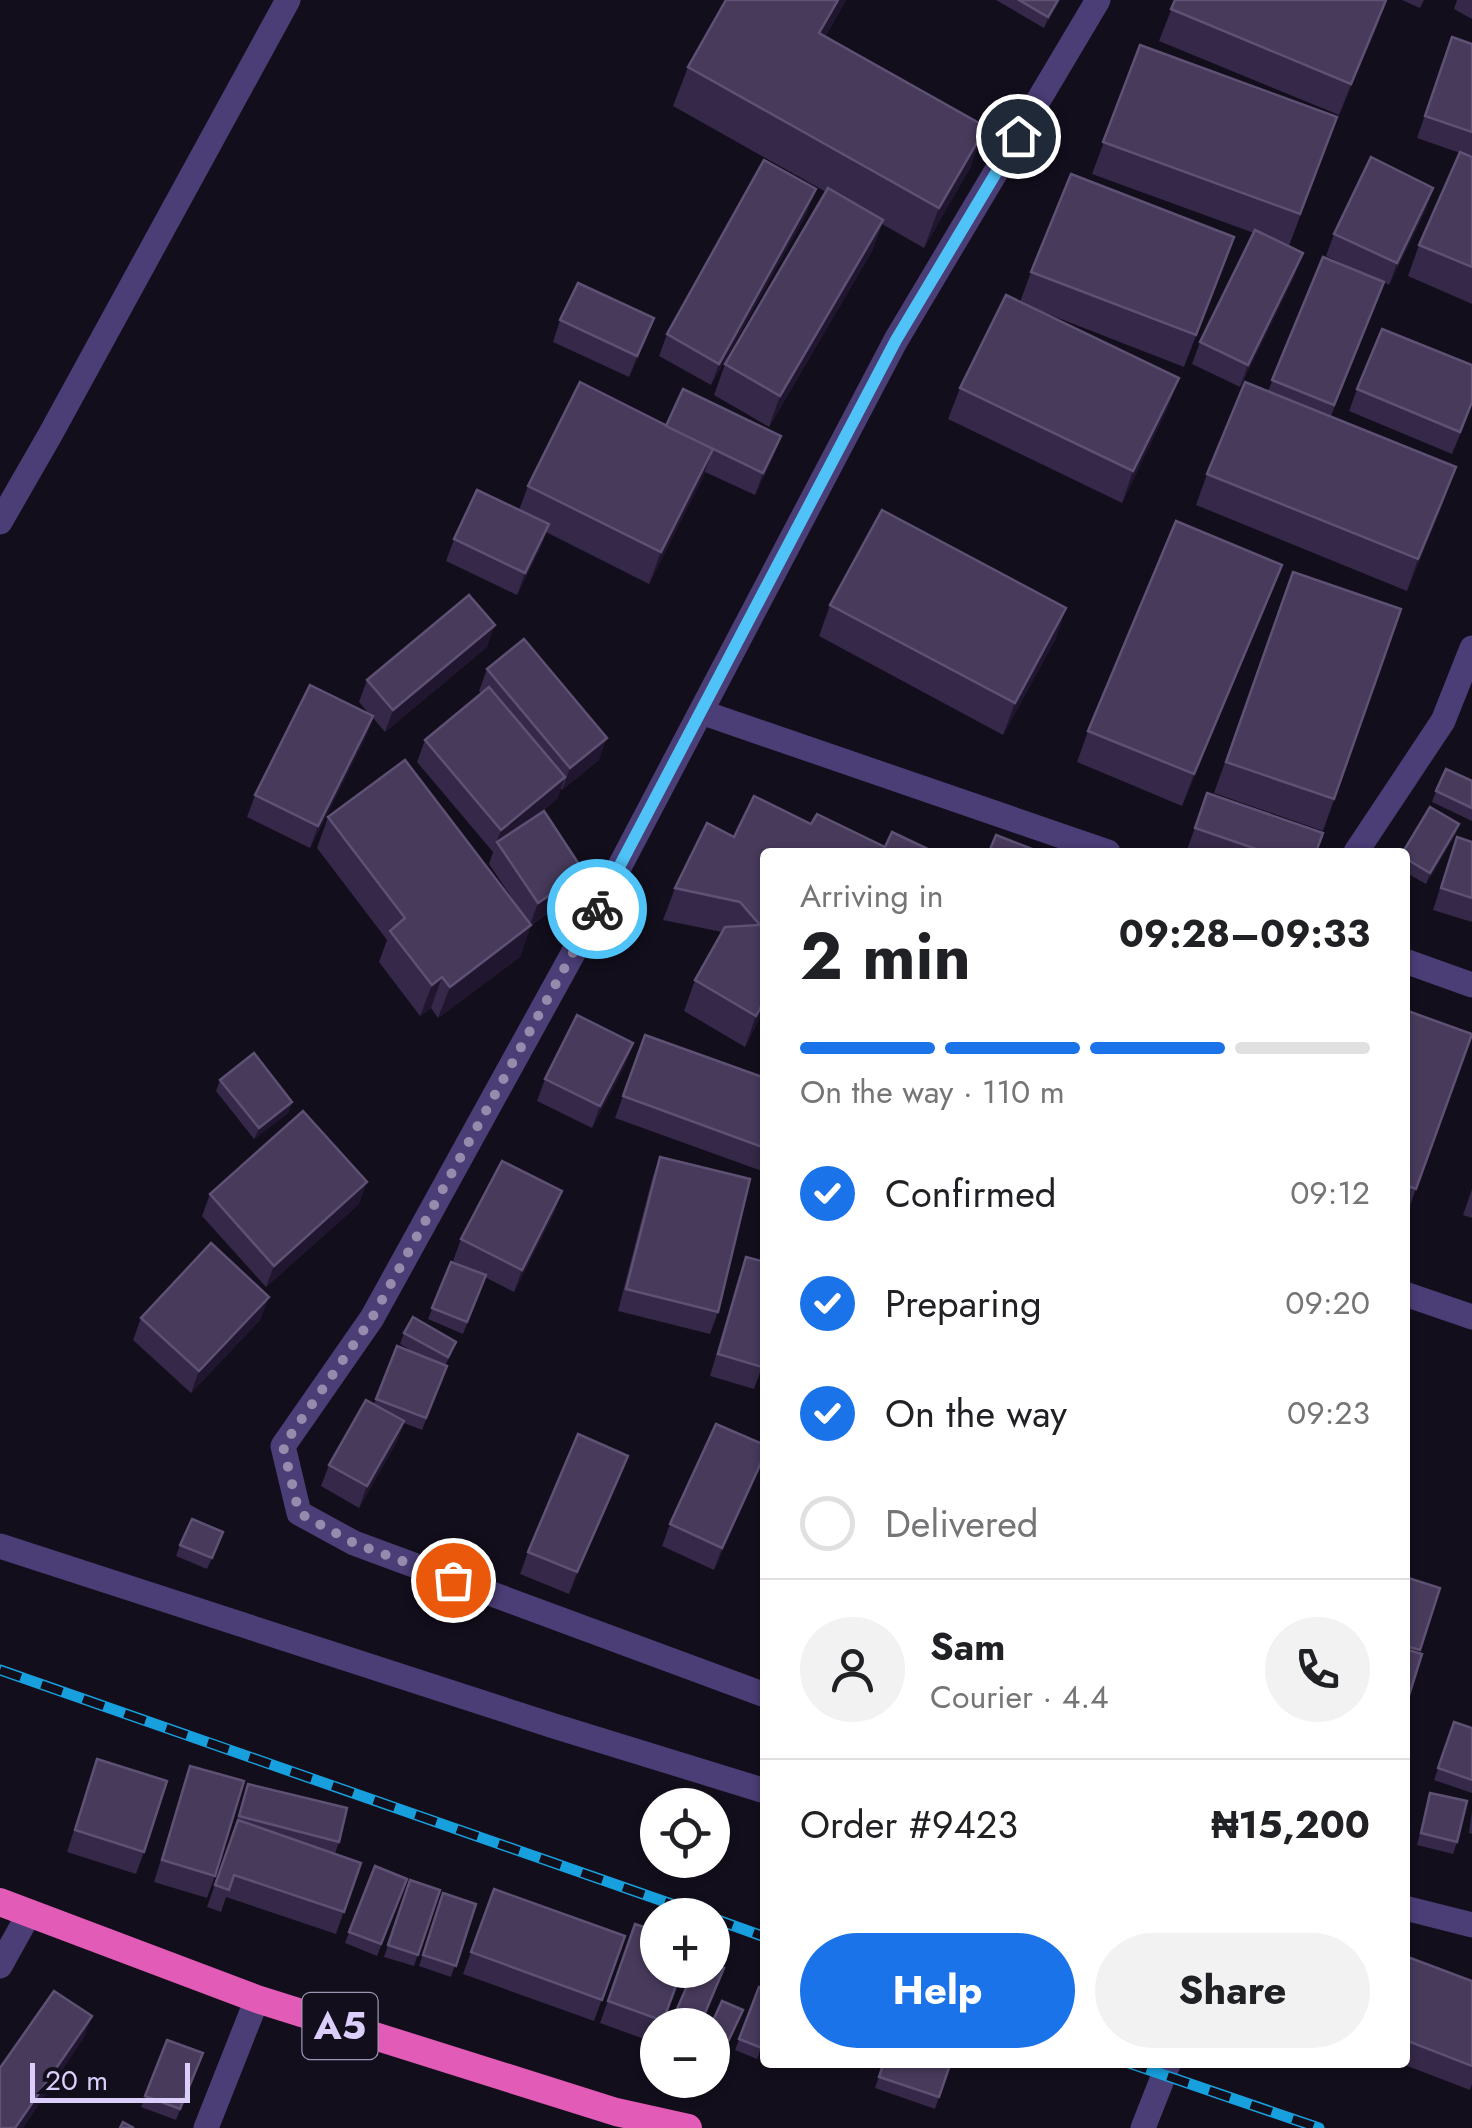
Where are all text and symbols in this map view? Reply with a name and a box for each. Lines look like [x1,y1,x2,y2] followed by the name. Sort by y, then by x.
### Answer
[976,94,1061,179] pin
[991,109,1046,164] icon: home
[547,859,647,959] courier
[800,873,944,919] text: Arriving in
[570,882,625,937] icon: bike
[1119,906,1370,961] text: 09:28–09:33
[800,909,971,1003] text: 2 min
[800,1069,1065,1115] text: On the way · 110 m
[800,1166,855,1221] icon: check
[885,1166,1056,1221] text: Confirmed
[1290,1170,1370,1216] text: 09:12
[800,1276,855,1331] icon: check
[885,1276,1042,1331] text: Preparing
[1285,1280,1370,1326] text: 09:20
[800,1386,855,1441] icon: check
[885,1386,1067,1441] text: On the way
[1287,1390,1370,1436] text: 09:23
[885,1496,1038,1551] text: Delivered
[411,1538,496,1623] pin
[426,1553,481,1608] icon: bag
[800,1617,905,1722] button: person
[1265,1617,1370,1722] button: phone
[930,1619,1005,1674] text: Sam
[930,1674,1109,1720] text: Courier · 4.4
[640,1788,730,2098] map controls
[640,1788,730,1878] button: locate
[800,1797,1018,1852] text: Order #9423
[1211,1797,1370,1852] text: ₦15,200
[640,1898,730,1988] button: +
[800,1933,1075,2048] button: Help
[1095,1933,1370,2048] button: Share
[302,1993,378,2059] road number: A5
[640,2008,730,2098] button: −
[30,2058,190,2102] scale bar
[45,2060,108,2101] text: 20 m

